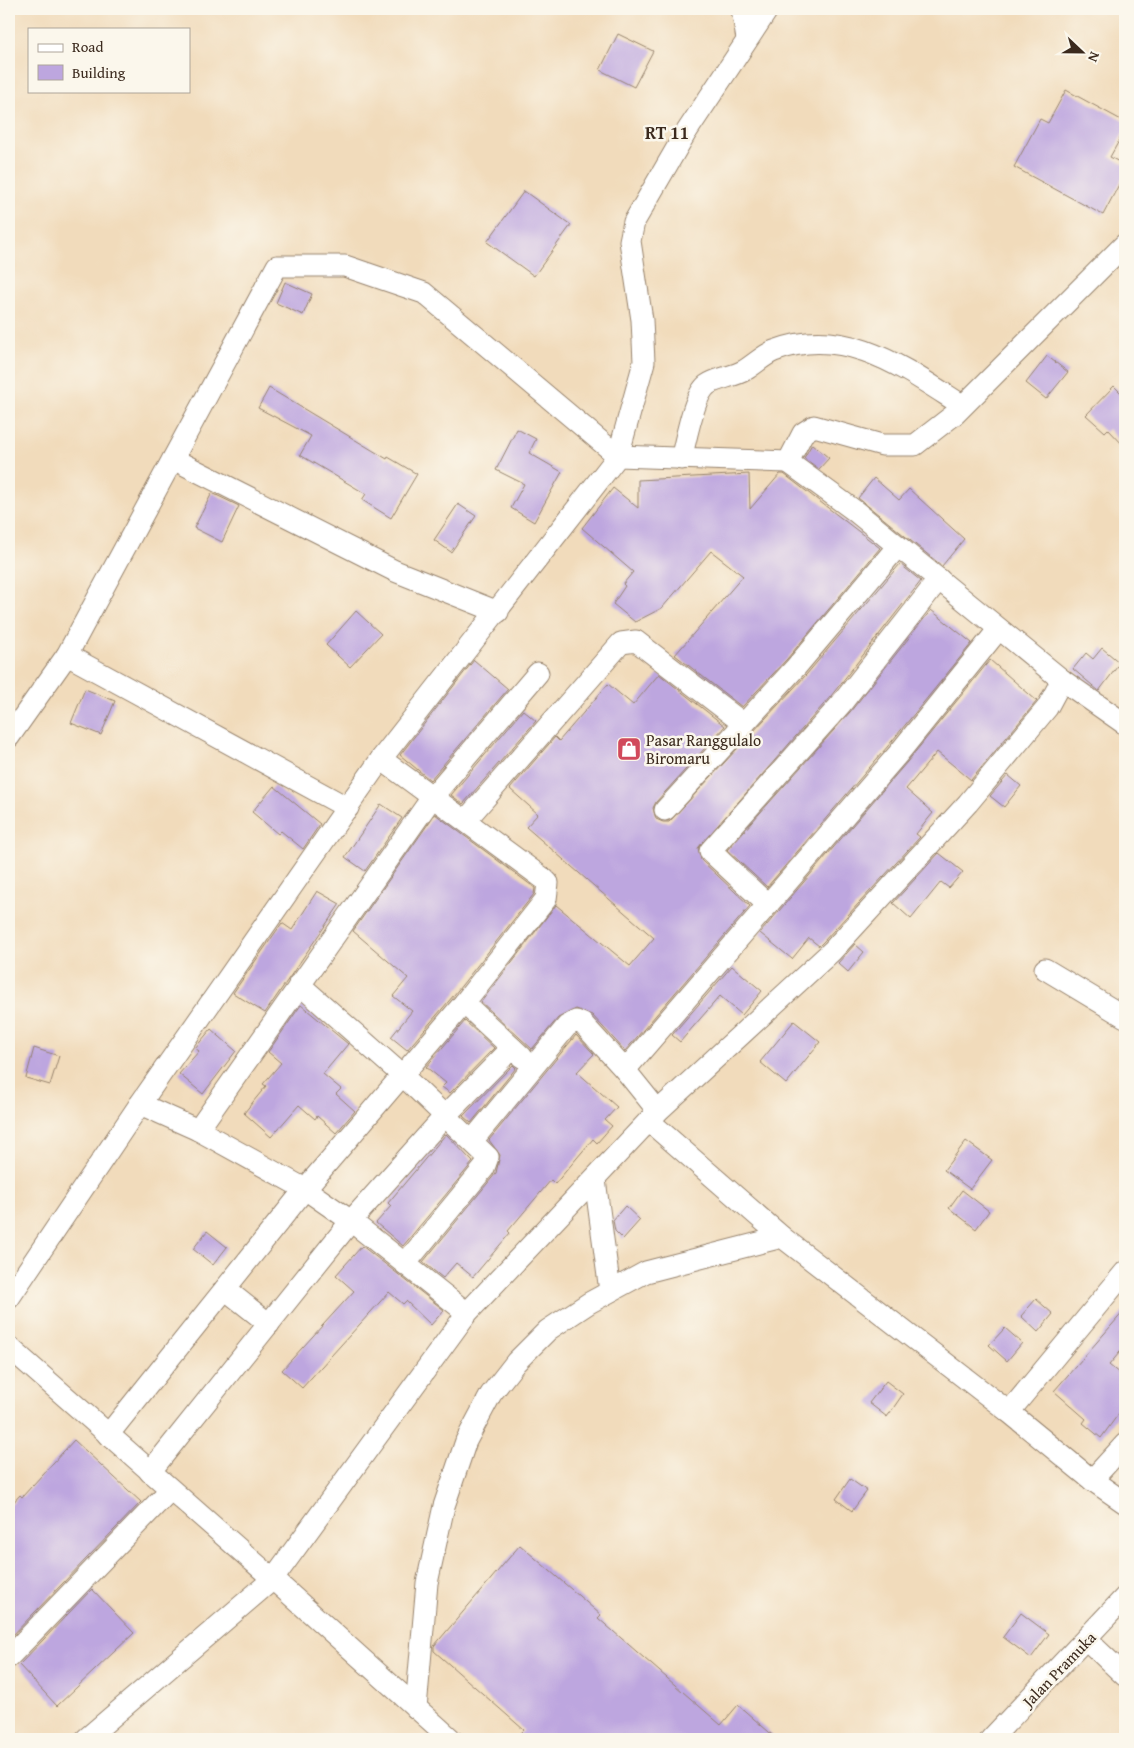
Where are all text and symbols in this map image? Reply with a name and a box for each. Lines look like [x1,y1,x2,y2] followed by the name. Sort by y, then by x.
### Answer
[28,28,190,92] legend
[1056,28,1106,78] north arrow
[72,36,103,57] text: Road
[1083,49,1105,66] text: N
[72,62,126,83] text: Building
[645,119,689,146] district label: RT 11
[646,728,761,770] place label: Pasar Ranggulalo Biromaru
[616,736,642,762] shop icon: Pasar Ranggulalo Biromaru
[1015,1625,1102,1714] street label: Jalan Pramuka

